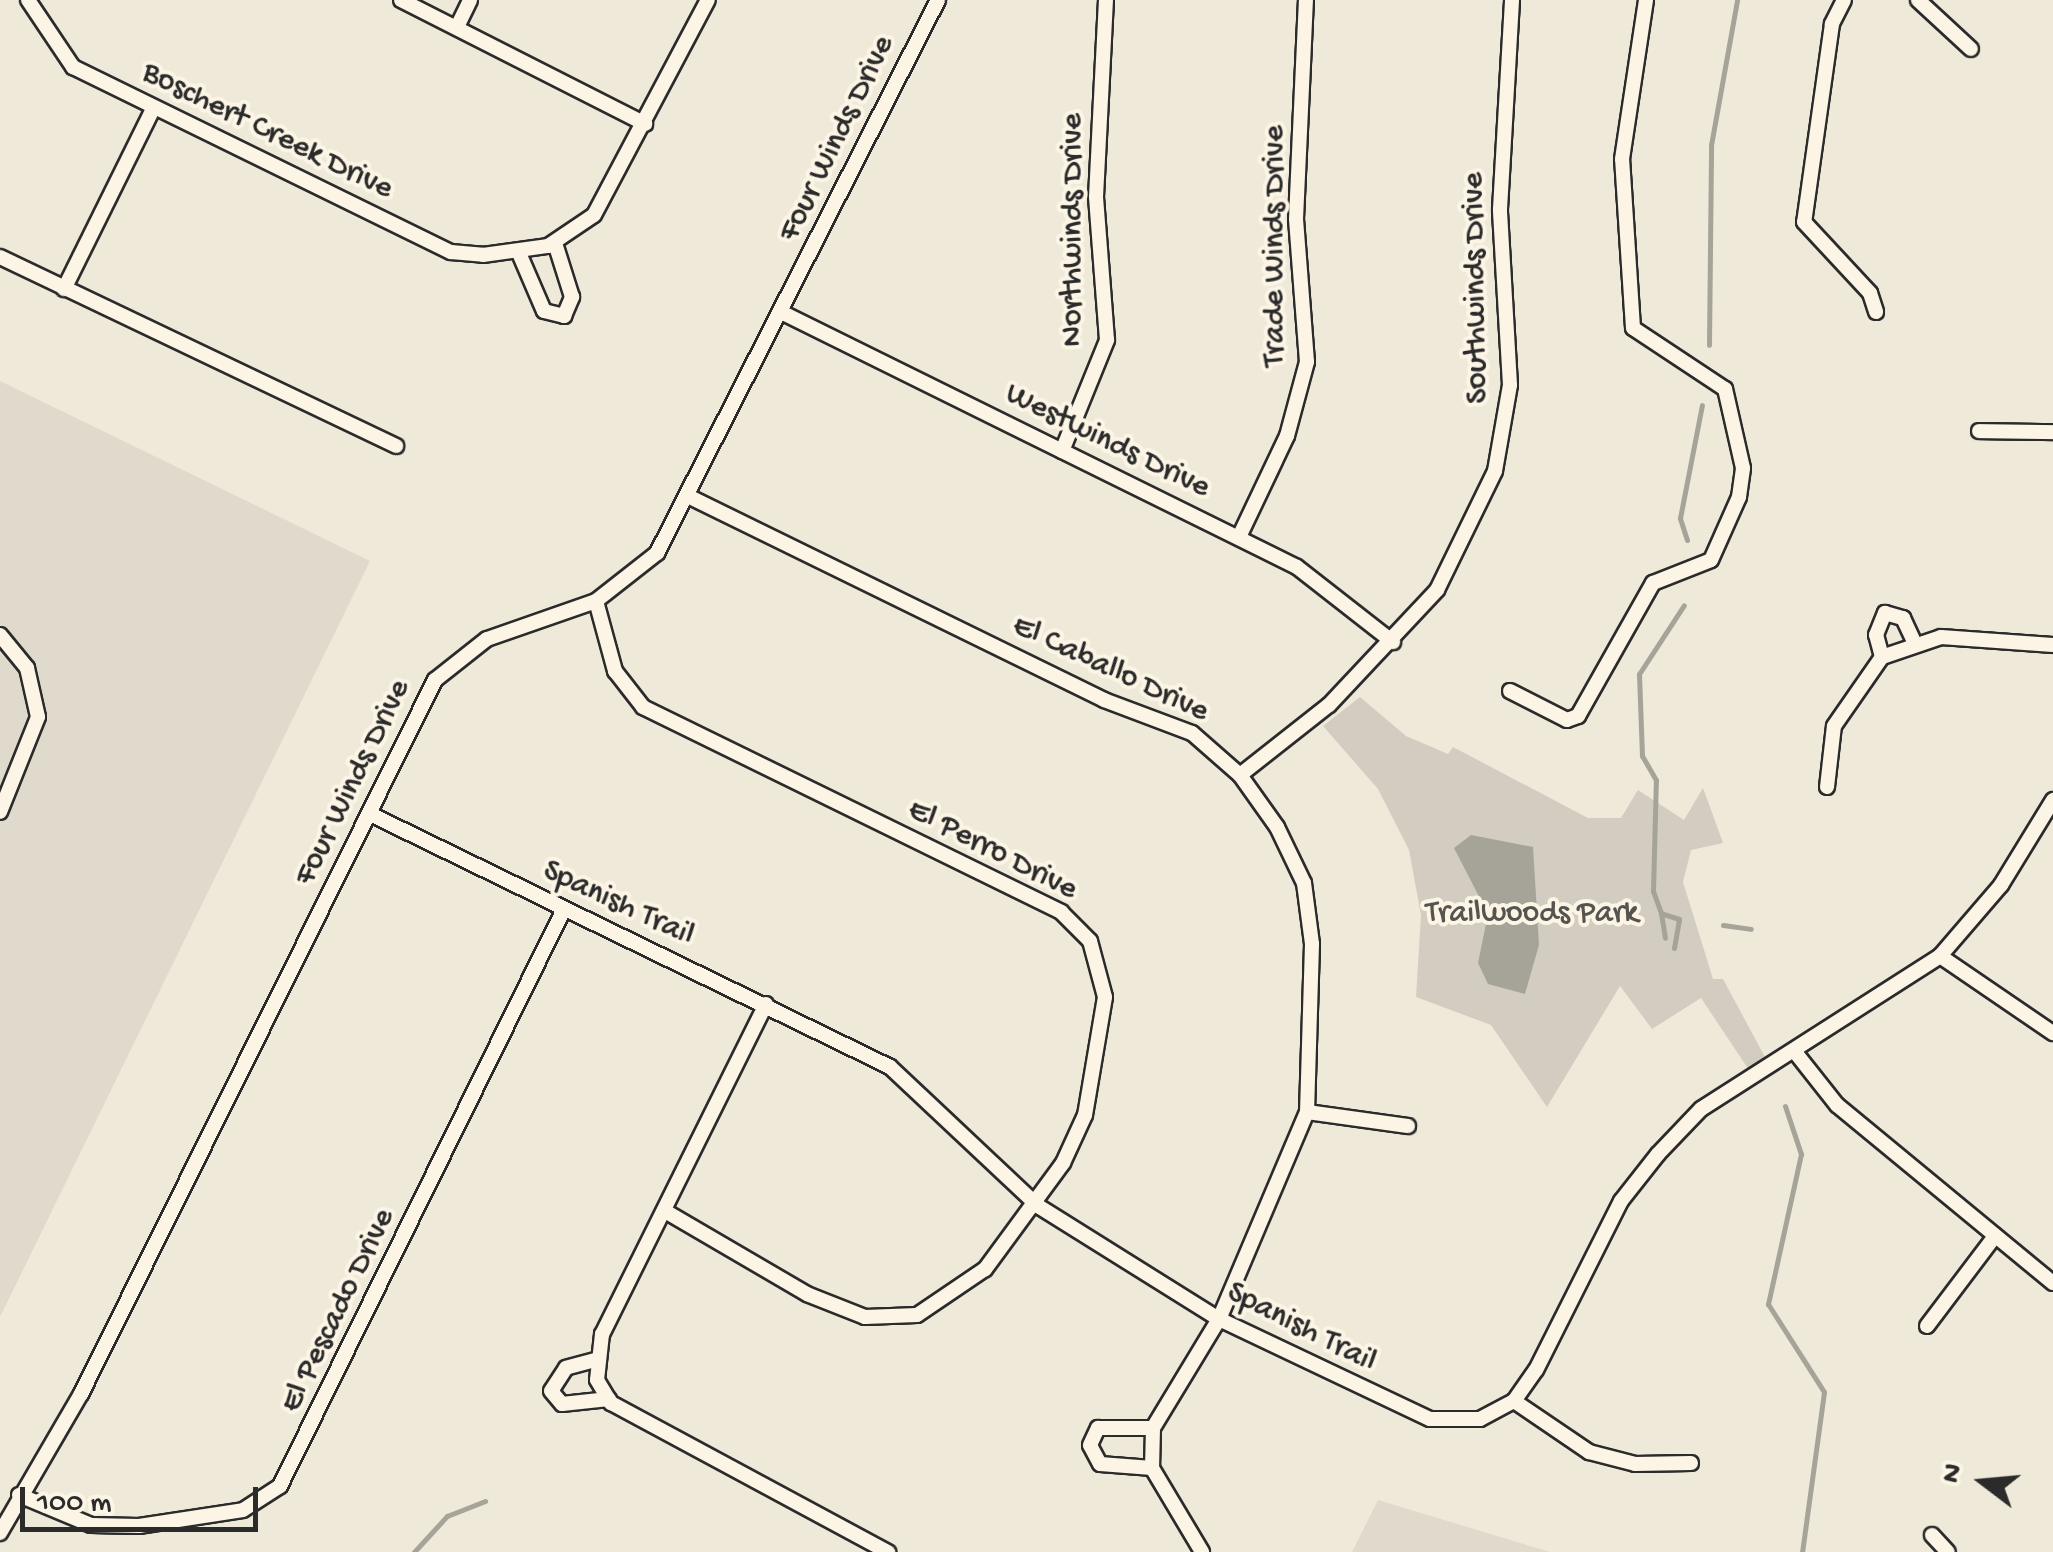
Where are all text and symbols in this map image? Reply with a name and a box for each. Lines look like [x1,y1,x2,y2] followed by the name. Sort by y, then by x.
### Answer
[772,30,904,248] street label: Four Winds Drive
[135,55,399,209] street label: Boschert Creek Drive
[1055,113,1093,347] street label: Northwinds Drive
[1257,125,1295,367] street label: Trade Winds Drive
[1456,172,1498,404] street label: Southwinds Drive
[998,376,1216,508] street label: Westwinds Drive
[1006,608,1214,732] street label: El Caballo Drive
[288,674,420,892] street label: Four Winds Drive
[901,792,1083,910] street label: El Perro Drive
[536,852,700,956] street label: Spanish Trail
[1426,895,1638,933] park label: Trailwoods Park
[273,1203,405,1419] street label: El Pescado Drive
[1220,1274,1382,1382] street label: Spanish Trail
[1933,1432,2033,1532] north arrow
[1935,1460,1972,1487] text: N
[25,1467,262,1529] scale bar
[37,1487,112,1522] text: 100 m

